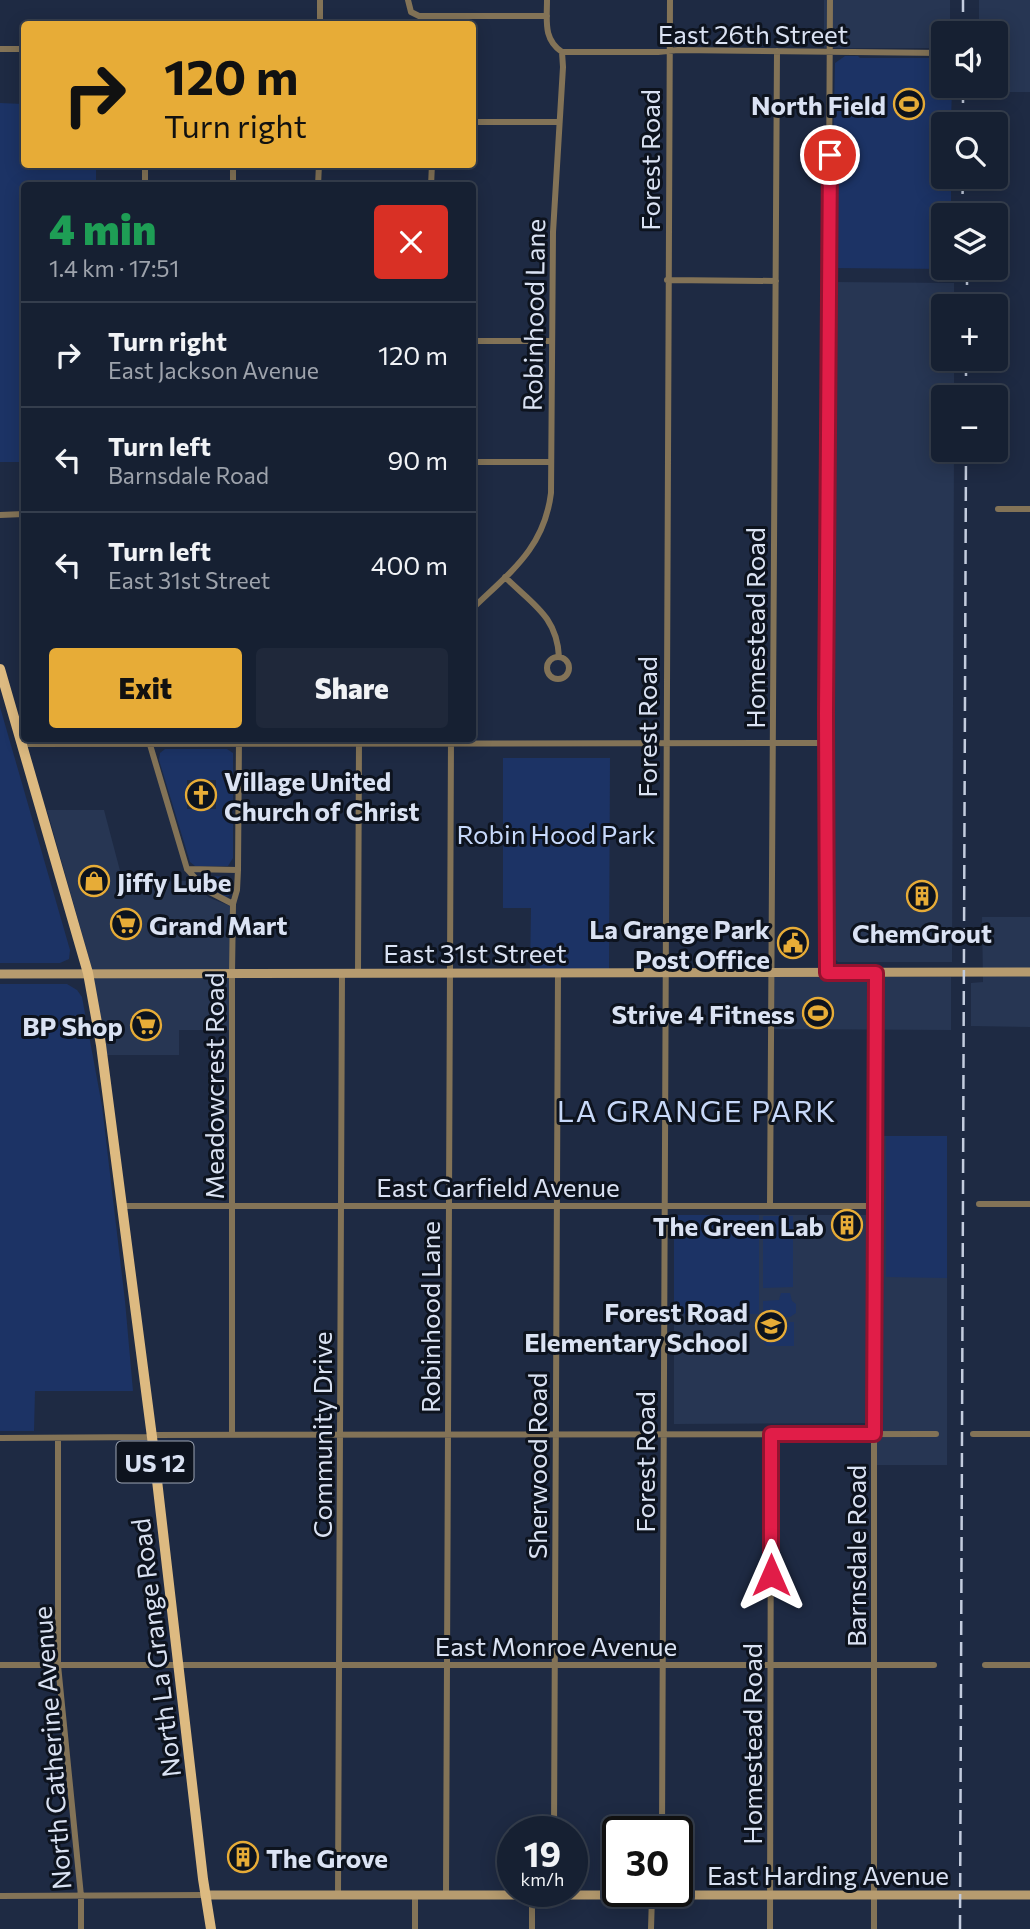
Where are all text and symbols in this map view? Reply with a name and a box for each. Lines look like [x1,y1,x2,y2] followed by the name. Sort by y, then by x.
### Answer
[658,18,848,49] street label: East 26th Street
[931,21,1008,462] map controls
[931,21,1008,98] button: sound
[164,45,298,105] text: 120 m
[49,49,140,140] icon: right
[892,87,926,121] sports icon: North Field
[634,89,665,231] street label: Forest Road
[751,89,886,120] place label: North Field
[164,105,307,145] text: Turn right
[931,112,1008,189] button: search
[800,125,860,185] pin
[811,136,849,174] icon: arrive
[49,202,156,254] text: 4 min
[931,203,1008,280] button: layers
[374,205,448,279] button: close
[516,219,550,411] street label: Robinhood Lane
[49,254,179,282] text: 1.4 km · 17:51
[931,294,1008,371] button: +
[108,325,227,356] text: Turn right
[49,336,87,374] icon: right
[378,339,448,370] text: 120 m
[108,356,319,384] text: East Jackson Avenue
[931,385,1008,462] button: −
[108,430,211,461] text: Turn left
[49,441,87,479] icon: left
[388,444,448,475] text: 90 m
[108,461,269,489] text: Barnsdale Road
[739,527,770,729] street label: Homestead Road
[108,535,211,566] text: Turn left
[49,546,87,584] icon: left
[371,549,448,580] text: 400 m
[108,566,270,594] text: East 31st Street
[49,648,242,728] button: Exit
[256,648,448,728] button: Share
[631,656,662,798] street label: Forest Road
[224,765,419,826] place label: Village United Church of Christ
[184,778,218,812] church icon: Village United Church of Christ
[457,818,656,849] park label: Robin Hood Park
[77,864,111,898] shop icon: Jiffy Lube
[117,866,231,897] place label: Jiffy Lube
[905,879,939,913] building icon: ChemGrout
[109,907,143,941] supermarket icon: Grand Mart
[149,909,288,940] place label: Grand Mart
[589,913,770,974] place label: La Grange Park Post Office
[852,917,992,948] place label: ChemGrout
[776,926,810,960] public building icon: La Grange Park Post Office
[383,937,567,968] street label: East 31st Street
[198,972,229,1200] street label: Meadowcrest Road
[801,996,835,1030] sports icon: Strive 4 Fitness
[611,998,795,1029] place label: Strive 4 Fitness
[129,1008,163,1042] supermarket icon: BP Shop
[22,1010,123,1041] place label: BP Shop
[557,1091,837,1128] district label: LA GRANGE PARK
[376,1171,620,1202] street label: East Garfield Avenue
[830,1208,864,1242] building icon: The Green Lab
[653,1210,824,1241] place label: The Green Lab
[414,1221,445,1413] street label: Robinhood Lane
[524,1296,748,1357] place label: Forest Road Elementary School
[754,1309,788,1343] school or university icon: Forest Road Elementary School
[306,1332,337,1538] street label: Community Drive
[521,1373,552,1559] street label: Sherwood Road
[629,1391,660,1533] street label: Forest Road
[116,1442,194,1482] road number: US 12
[840,1465,871,1647] street label: Barnsdale Road
[124,1517,186,1779] street label: North La Grange Road
[734,1538,808,1612] position arrow
[26,1605,76,1891] street label: North Catherine Avenue
[435,1630,677,1661] street label: East Monroe Avenue
[736,1643,767,1845] street label: Homestead Road
[602,1816,693,1907] speed limit sign: 30
[524,1831,561,1874] text: 19
[226,1840,260,1874] building icon: The Grove
[266,1842,388,1873] place label: The Grove
[707,1859,949,1890] street label: East Harding Avenue
[521,1868,564,1890] text: km/h

